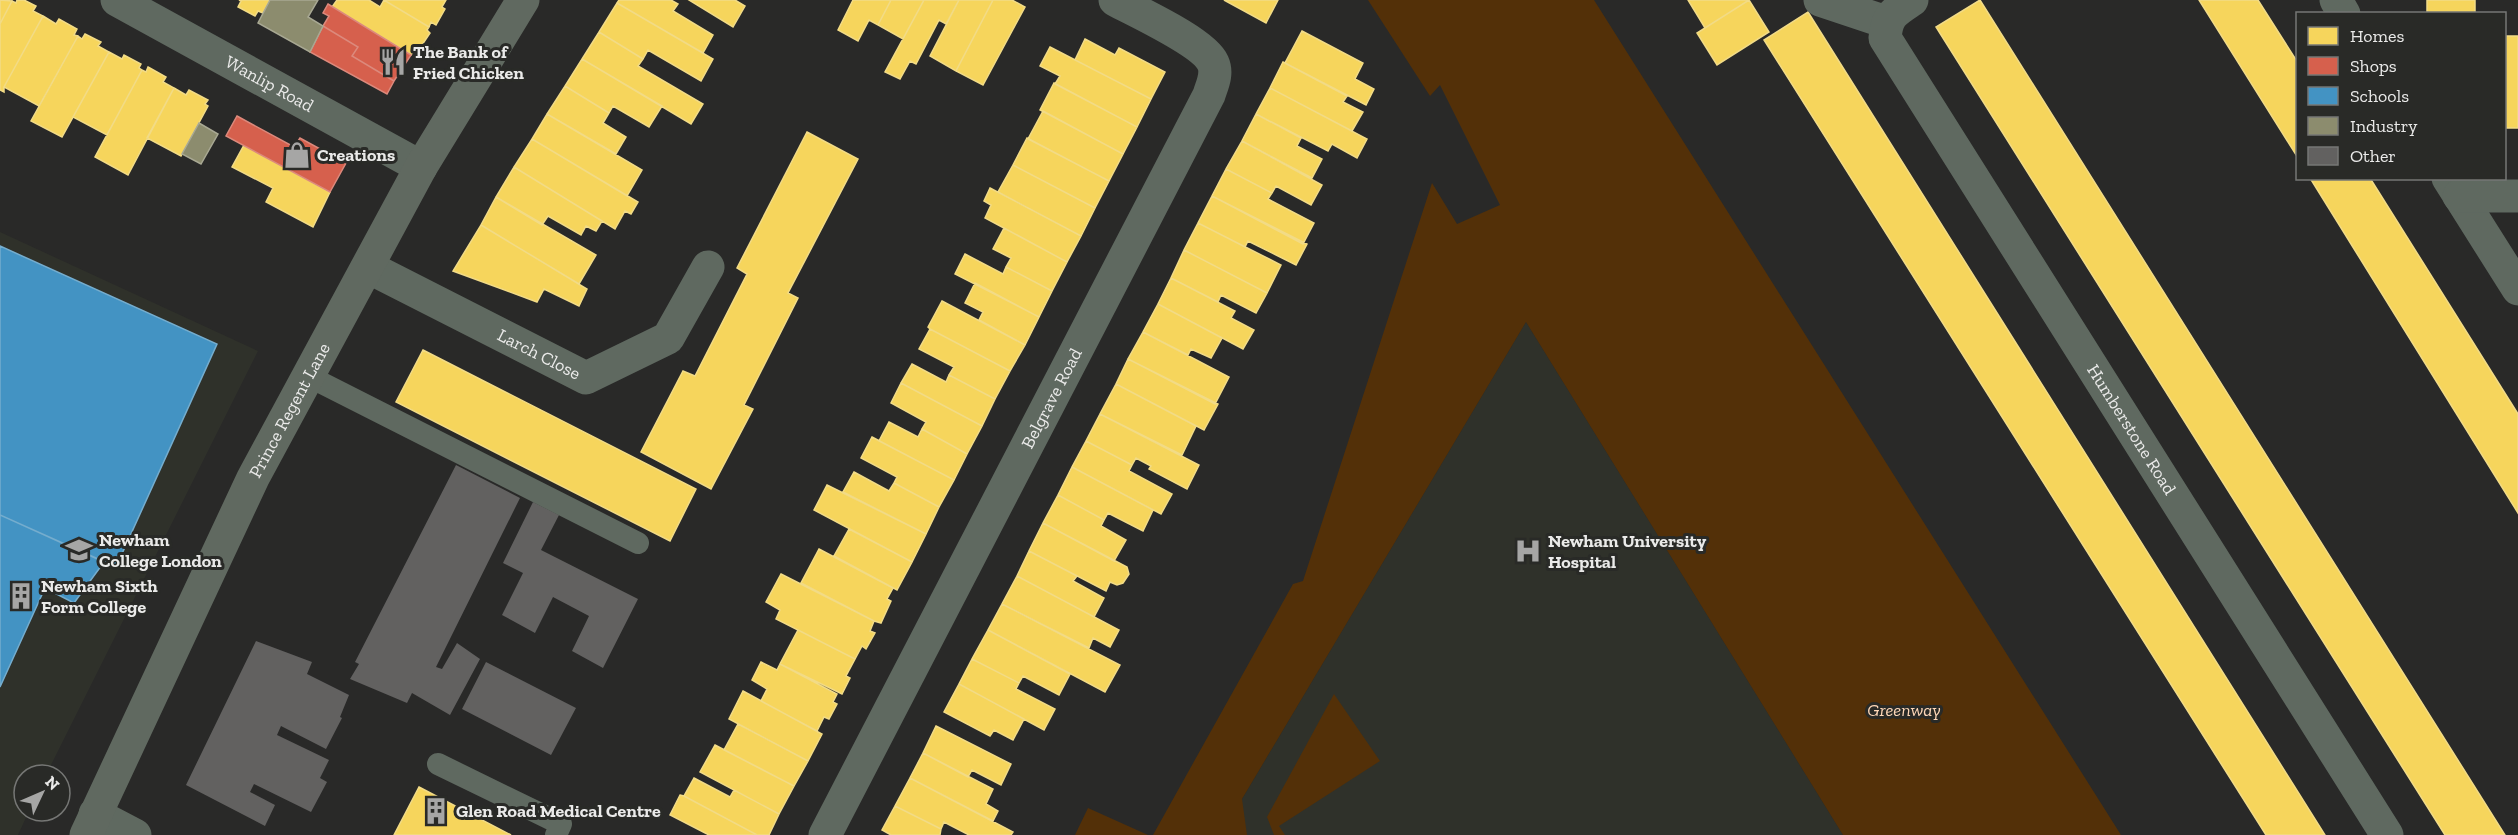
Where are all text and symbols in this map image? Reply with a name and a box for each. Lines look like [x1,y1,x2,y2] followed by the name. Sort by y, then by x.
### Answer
[2296,12,2506,180] legend
[2350,25,2404,47] text: Homes
[413,41,524,84] place label: The Bank of Fried Chicken
[378,47,408,77] restaurant icon: The Bank of Fried Chicken
[221,51,318,117] street label: Wanlip Road
[2350,55,2397,77] text: Shops
[2350,85,2409,107] text: Schools
[2350,115,2418,137] text: Industry
[282,140,312,170] shop icon: Creations
[317,144,395,166] place label: Creations
[2350,145,2396,167] text: Other
[494,324,584,384] street label: Larch Close
[244,339,335,482] street label: Prince Regent Lane
[1017,344,1087,452] street label: Belgrave Road
[2082,360,2181,499] street label: Humberstone Road
[99,529,222,572] place label: Newham College London
[1548,530,1707,573] place label: Newham University Hospital
[64,535,94,565] school or university icon: Newham College London
[1513,536,1543,566] hospital icon: Newham University Hospital
[41,575,158,618] place label: Newham Sixth Form College
[6,581,36,611] building icon: Newham Sixth Form College
[1867,699,1941,721] park label: Greenway
[12,763,72,823] north arrow
[41,772,63,794] text: N
[421,796,451,826] building icon: Glen Road Medical Centre
[456,800,661,822] place label: Glen Road Medical Centre

